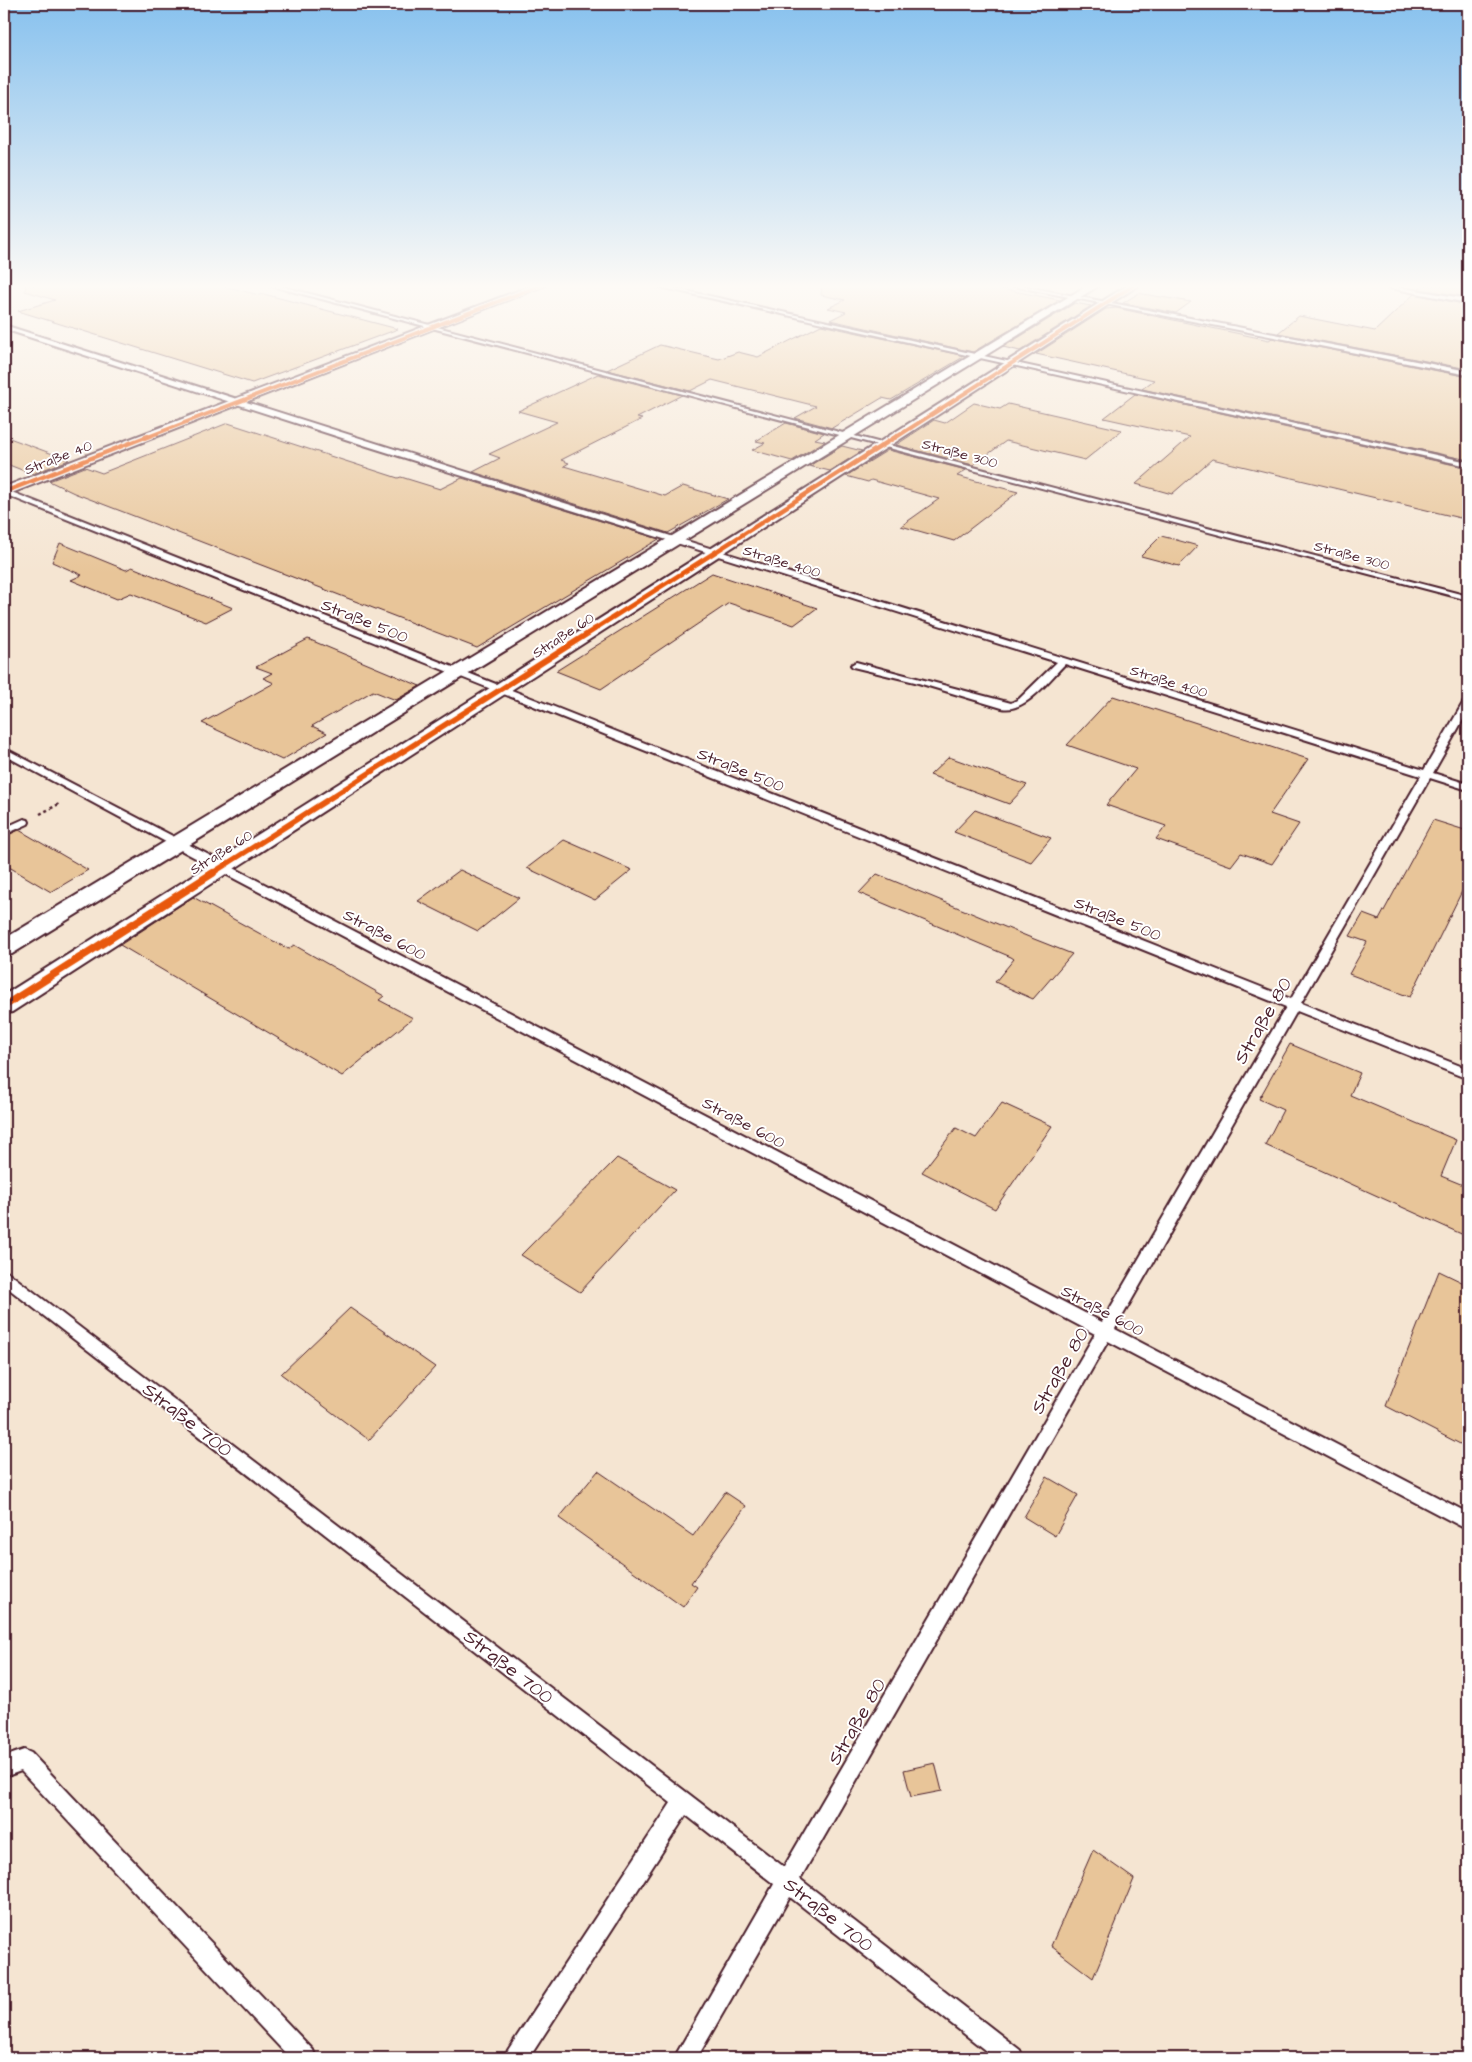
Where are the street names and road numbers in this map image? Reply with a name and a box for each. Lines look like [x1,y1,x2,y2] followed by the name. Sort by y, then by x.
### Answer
[920,434,1000,474] street label: Straße 300
[22,436,95,480] street label: Straße 40
[1312,536,1392,576] street label: Straße 300
[741,541,823,583] street label: Straße 400
[318,594,411,648] street label: Straße 500
[529,608,599,663] street label: Straße 60
[1128,661,1210,703] street label: Straße 400
[694,743,787,797] street label: Straße 500
[186,826,257,880] street label: Straße 60
[1071,892,1164,946] street label: Straße 500
[339,904,430,966] street label: Straße 600
[1228,973,1299,1069] street label: Straße 80
[698,1092,789,1154] street label: Straße 600
[1057,1280,1148,1342] street label: Straße 600
[1025,1323,1096,1419] street label: Straße 80
[137,1377,238,1464] street label: Straße 700
[458,1624,559,1711] street label: Straße 700
[822,1674,893,1770] street label: Straße 80
[778,1872,879,1959] street label: Straße 700

